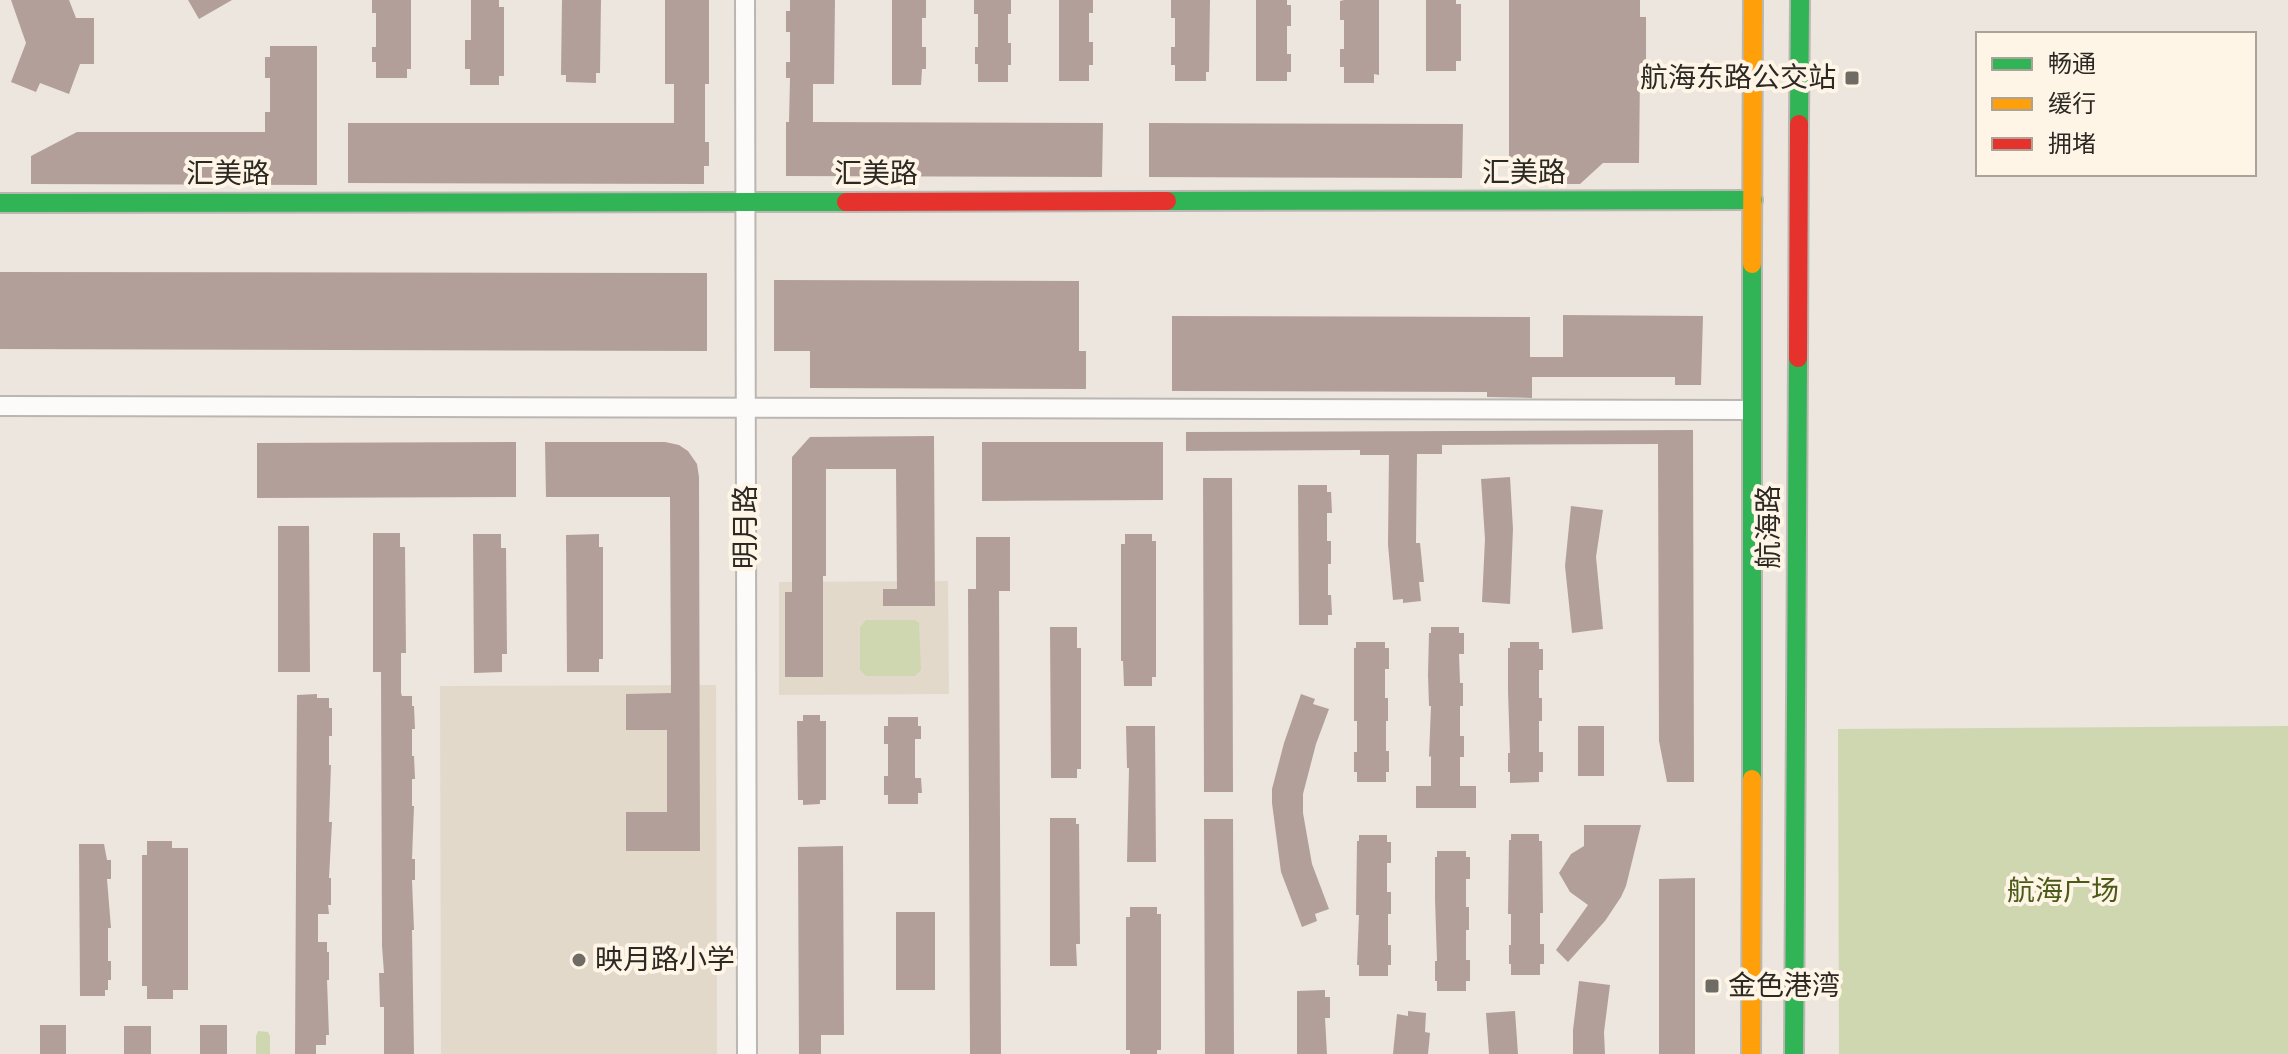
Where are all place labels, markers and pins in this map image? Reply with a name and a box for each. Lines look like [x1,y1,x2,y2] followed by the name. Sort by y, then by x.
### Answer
[1640,59,1836,97] place label: 航海东路公交站
[1843,69,1861,87] marker: 航海东路公交站
[595,941,735,979] place label: 映月路小学
[570,951,588,969] marker: 映月路小学
[1728,967,1840,1005] place label: 金色港湾
[1703,977,1721,995] marker: 金色港湾

